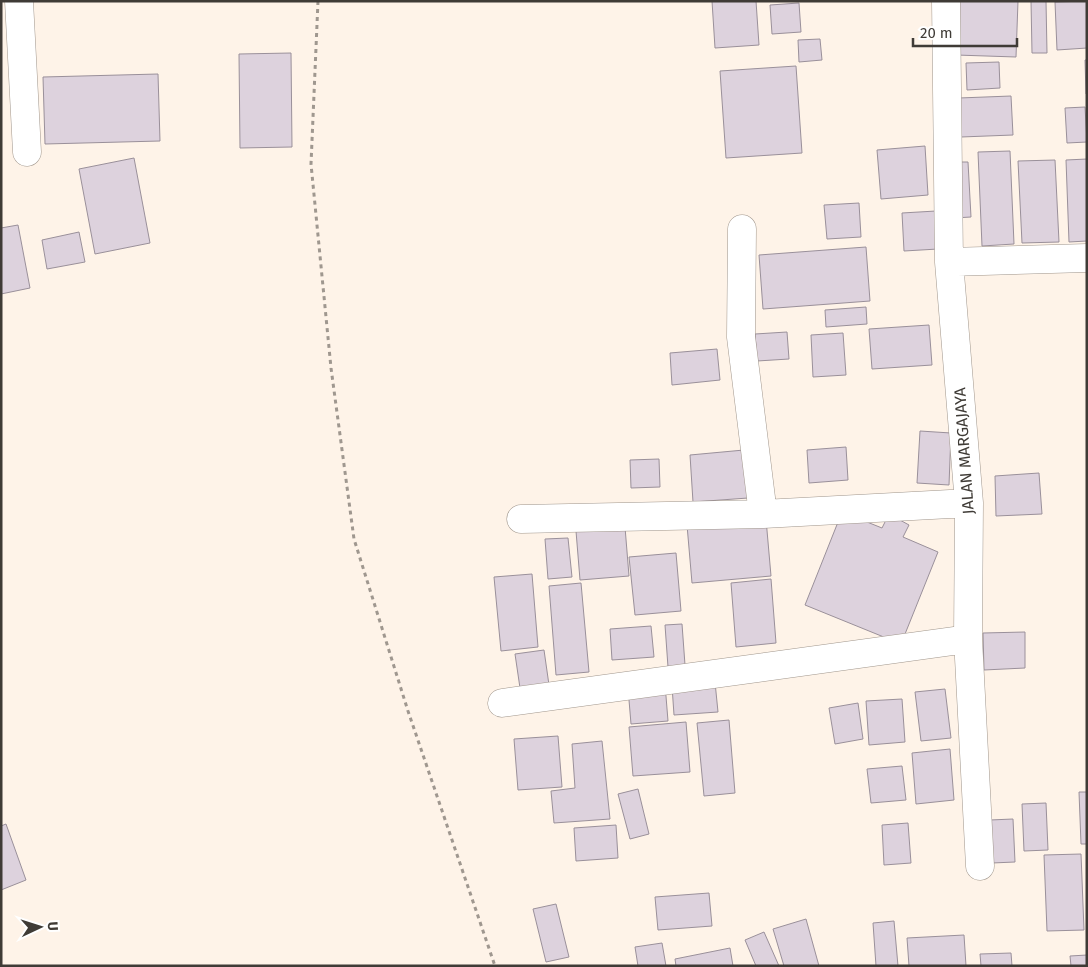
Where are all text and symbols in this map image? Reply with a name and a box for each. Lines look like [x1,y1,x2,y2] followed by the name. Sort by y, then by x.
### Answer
[913,15,1017,47] scale bar
[920,24,953,42] text: 20 m
[950,386,978,515] street label: JALAN MARGAJAYA
[15,902,65,952] north arrow
[44,921,61,931] text: U

